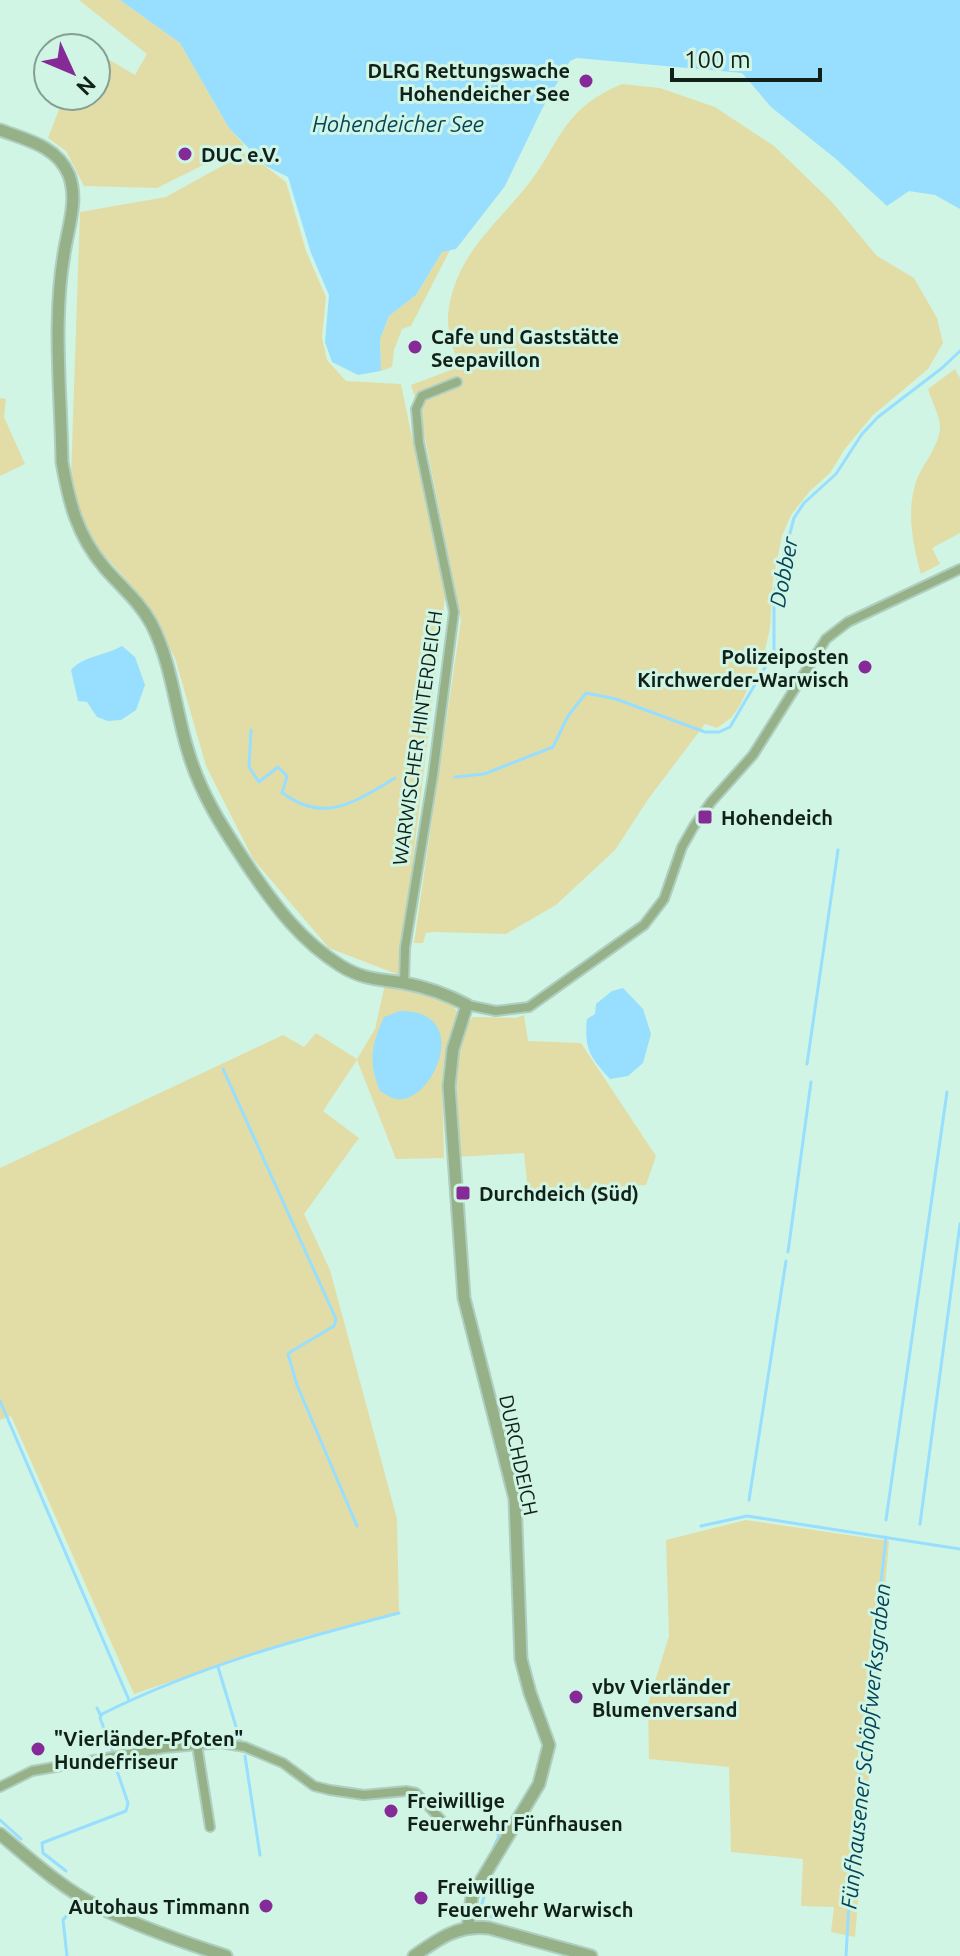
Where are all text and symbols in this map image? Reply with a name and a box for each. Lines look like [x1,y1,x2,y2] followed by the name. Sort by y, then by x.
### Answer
[32,32,112,112] north arrow
[672,32,820,82] scale bar
[684,46,751,73] text: 100 m
[368,59,570,105] place label: DLRG Rettungswache Hohendeicher See
[72,72,101,101] text: N
[577,72,595,90] marker: DLRG Rettungswache Hohendeicher See
[312,111,484,136] water label: Hohendeicher See
[201,143,279,166] place label: DUC e.V.
[176,145,194,163] marker: DUC e.V.
[431,325,619,371] place label: Cafe und Gaststätte Seepavillon
[406,338,424,356] marker: Cafe und Gaststätte Seepavillon
[764,534,802,609] water label: Dobber
[388,609,446,867] street label: WARWISCHER HINTERDEICH
[637,645,849,691] place label: Polizeiposten Kirchwerder-Warwisch
[856,658,874,676] marker: Polizeiposten Kirchwerder-Warwisch
[721,806,833,829] place label: Hohendeich
[696,808,714,826] marker: Hohendeich
[479,1182,639,1205] place label: Durchdeich (Süd)
[454,1184,472,1202] marker: Durchdeich (Süd)
[495,1392,543,1518] street label: DURCHDEICH
[835,1582,896,1910] water label: Fünfhausener Schöpfwerksgraben
[592,1675,737,1721] place label: vbv Vierländer Blumenversand
[567,1688,585,1706] marker: vbv Vierländer Blumenversand
[54,1727,243,1773] place label: "Vierländer-Pfoten" Hundefriseur
[29,1740,47,1758] marker: "Vierländer-Pfoten" Hundefriseur
[407,1789,623,1835] place label: Freiwillige Feuerwehr Fünfhausen
[382,1802,400,1820] marker: Freiwillige Feuerwehr Fünfhausen
[437,1875,633,1921] place label: Freiwillige Feuerwehr Warwisch
[412,1889,430,1907] marker: Freiwillige Feuerwehr Warwisch
[69,1895,250,1918] place label: Autohaus Timmann
[257,1897,275,1915] marker: Autohaus Timmann

